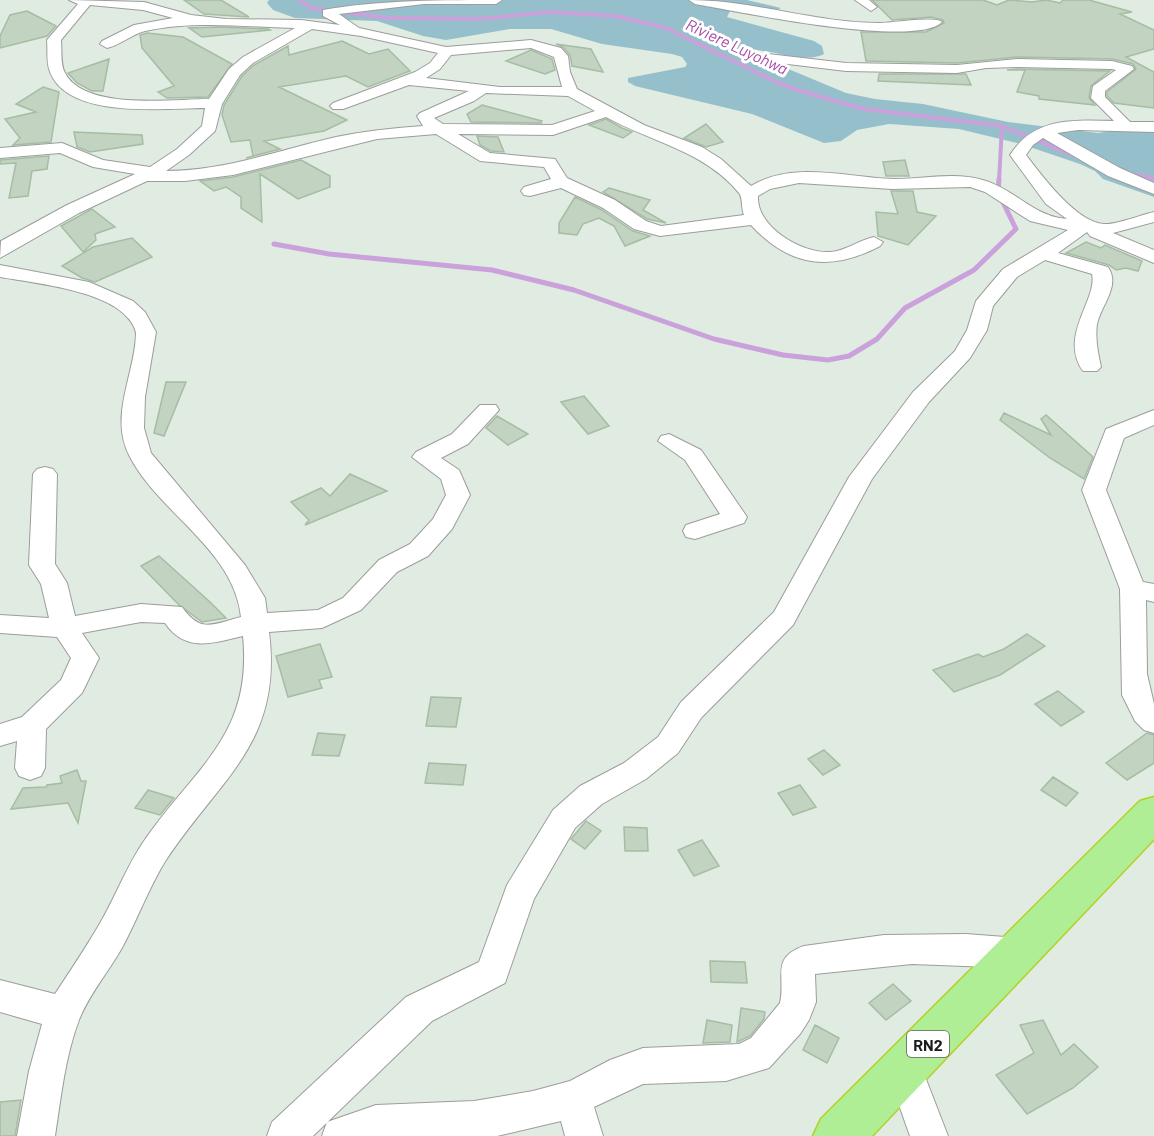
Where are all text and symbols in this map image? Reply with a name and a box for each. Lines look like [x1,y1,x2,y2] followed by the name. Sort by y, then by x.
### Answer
[683,14,791,78] water label: Riviere Luyohwa
[907,1031,949,1057] road number: RN2

